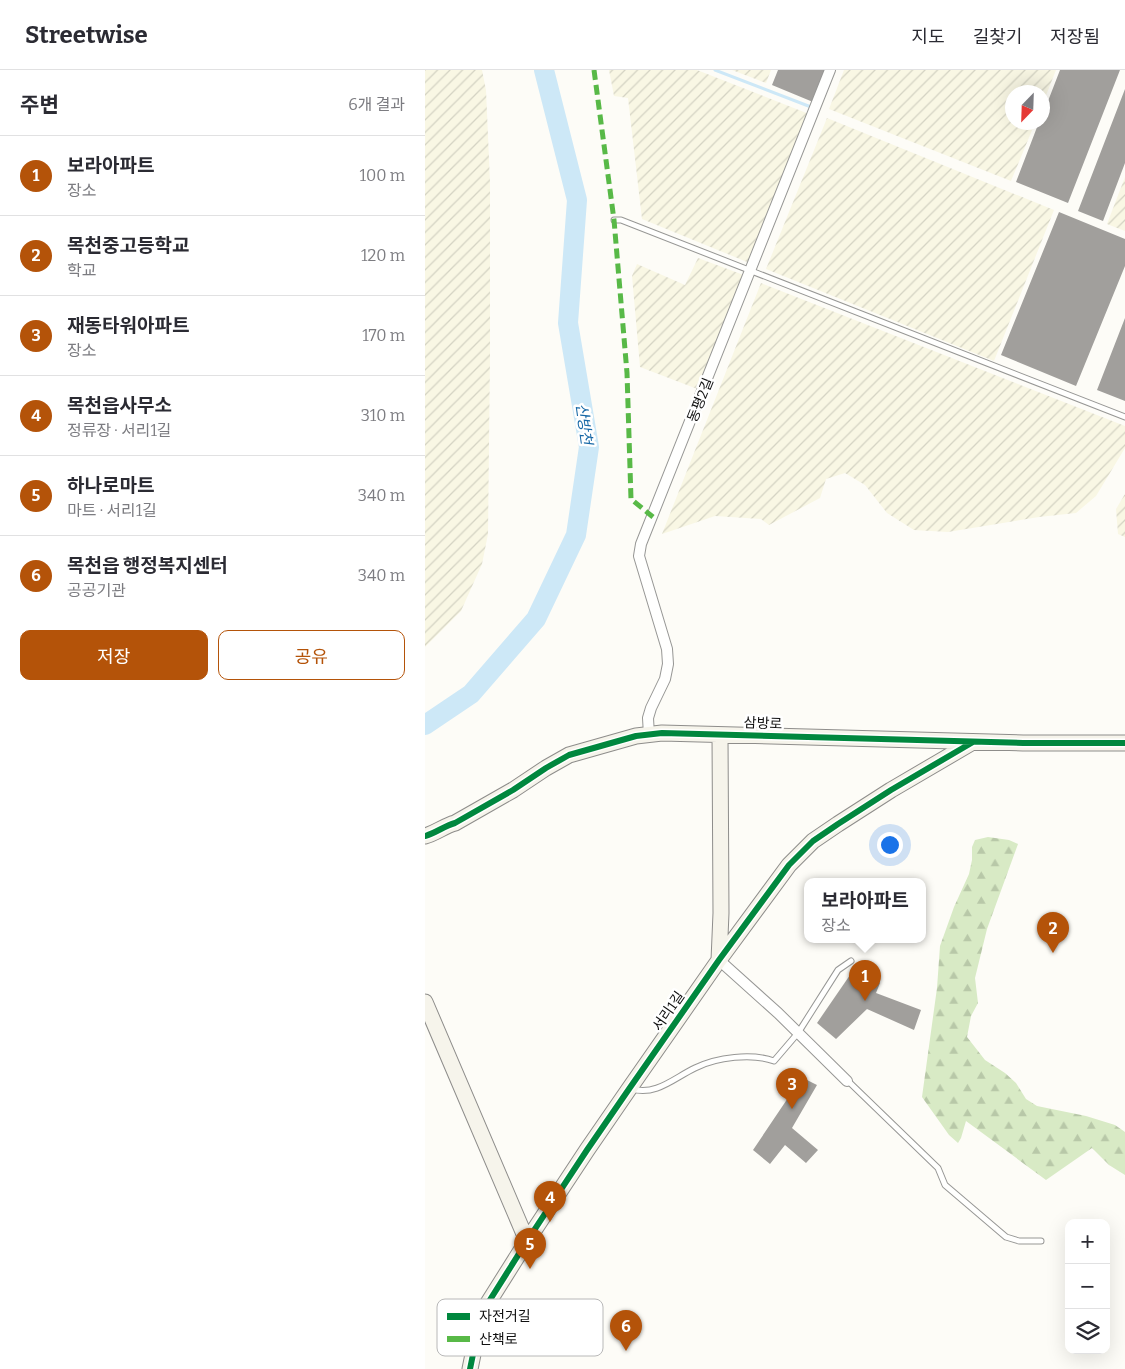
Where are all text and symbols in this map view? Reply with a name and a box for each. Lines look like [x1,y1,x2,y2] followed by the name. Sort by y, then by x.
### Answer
[25,21,148,49] text: Streetwise
[912,26,945,48] text: 지도
[973,26,1022,48] text: 길찾기
[1050,26,1100,48] text: 저장됨
[1005,85,1050,130] north arrow
[20,92,59,118] text: 주변
[348,95,405,114] text: 6개 결과
[67,154,154,177] text: 보라아파트
[33,166,39,185] text: 1
[360,166,405,185] text: 100 m
[67,181,96,200] text: 장소
[67,234,189,257] text: 목천중고등학교
[31,246,41,265] text: 2
[361,246,405,265] text: 120 m
[67,261,96,280] text: 학교
[67,314,189,337] text: 재동타워아파트
[31,326,41,345] text: 3
[362,326,405,345] text: 170 m
[67,341,96,360] text: 장소
[684,376,717,425] street label: 동평2길
[67,394,172,417] text: 목천읍사무소
[572,402,596,448] water label: 산방천
[31,406,41,425] text: 4
[361,406,405,425] text: 310 m
[67,421,172,440] text: 정류장 · 서리1길
[67,474,154,497] text: 하나로마트
[32,486,40,505] text: 5
[358,486,405,505] text: 340 m
[67,501,157,520] text: 마트 · 서리1길
[67,554,228,577] text: 목천읍 행정복지센터
[31,566,41,585] text: 6
[358,566,405,585] text: 340 m
[67,581,126,600] text: 공공기관
[20,630,208,680] button: 저장
[218,630,405,680] button: 공유
[743,714,783,733] street label: 삼방로
[877,832,903,858] your location
[804,878,926,943] popup
[821,889,909,912] text: 보라아파트
[1037,912,1069,953] pin: 2
[821,916,851,935] text: 장소
[849,960,881,1001] pin: 1
[649,988,688,1034] street label: 서리1길
[776,1068,808,1109] pin: 3
[534,1181,566,1222] pin: 4
[1065,1219,1110,1354] map controls
[1065,1219,1110,1264] button: +
[514,1228,546,1269] pin: 5
[1065,1264,1110,1309] button: −
[437,1299,603,1356] legend
[479,1308,531,1325] text: 자전거길
[1065,1309,1110,1354] button: layers
[610,1310,642,1351] pin: 6
[479,1331,518,1348] text: 산책로

